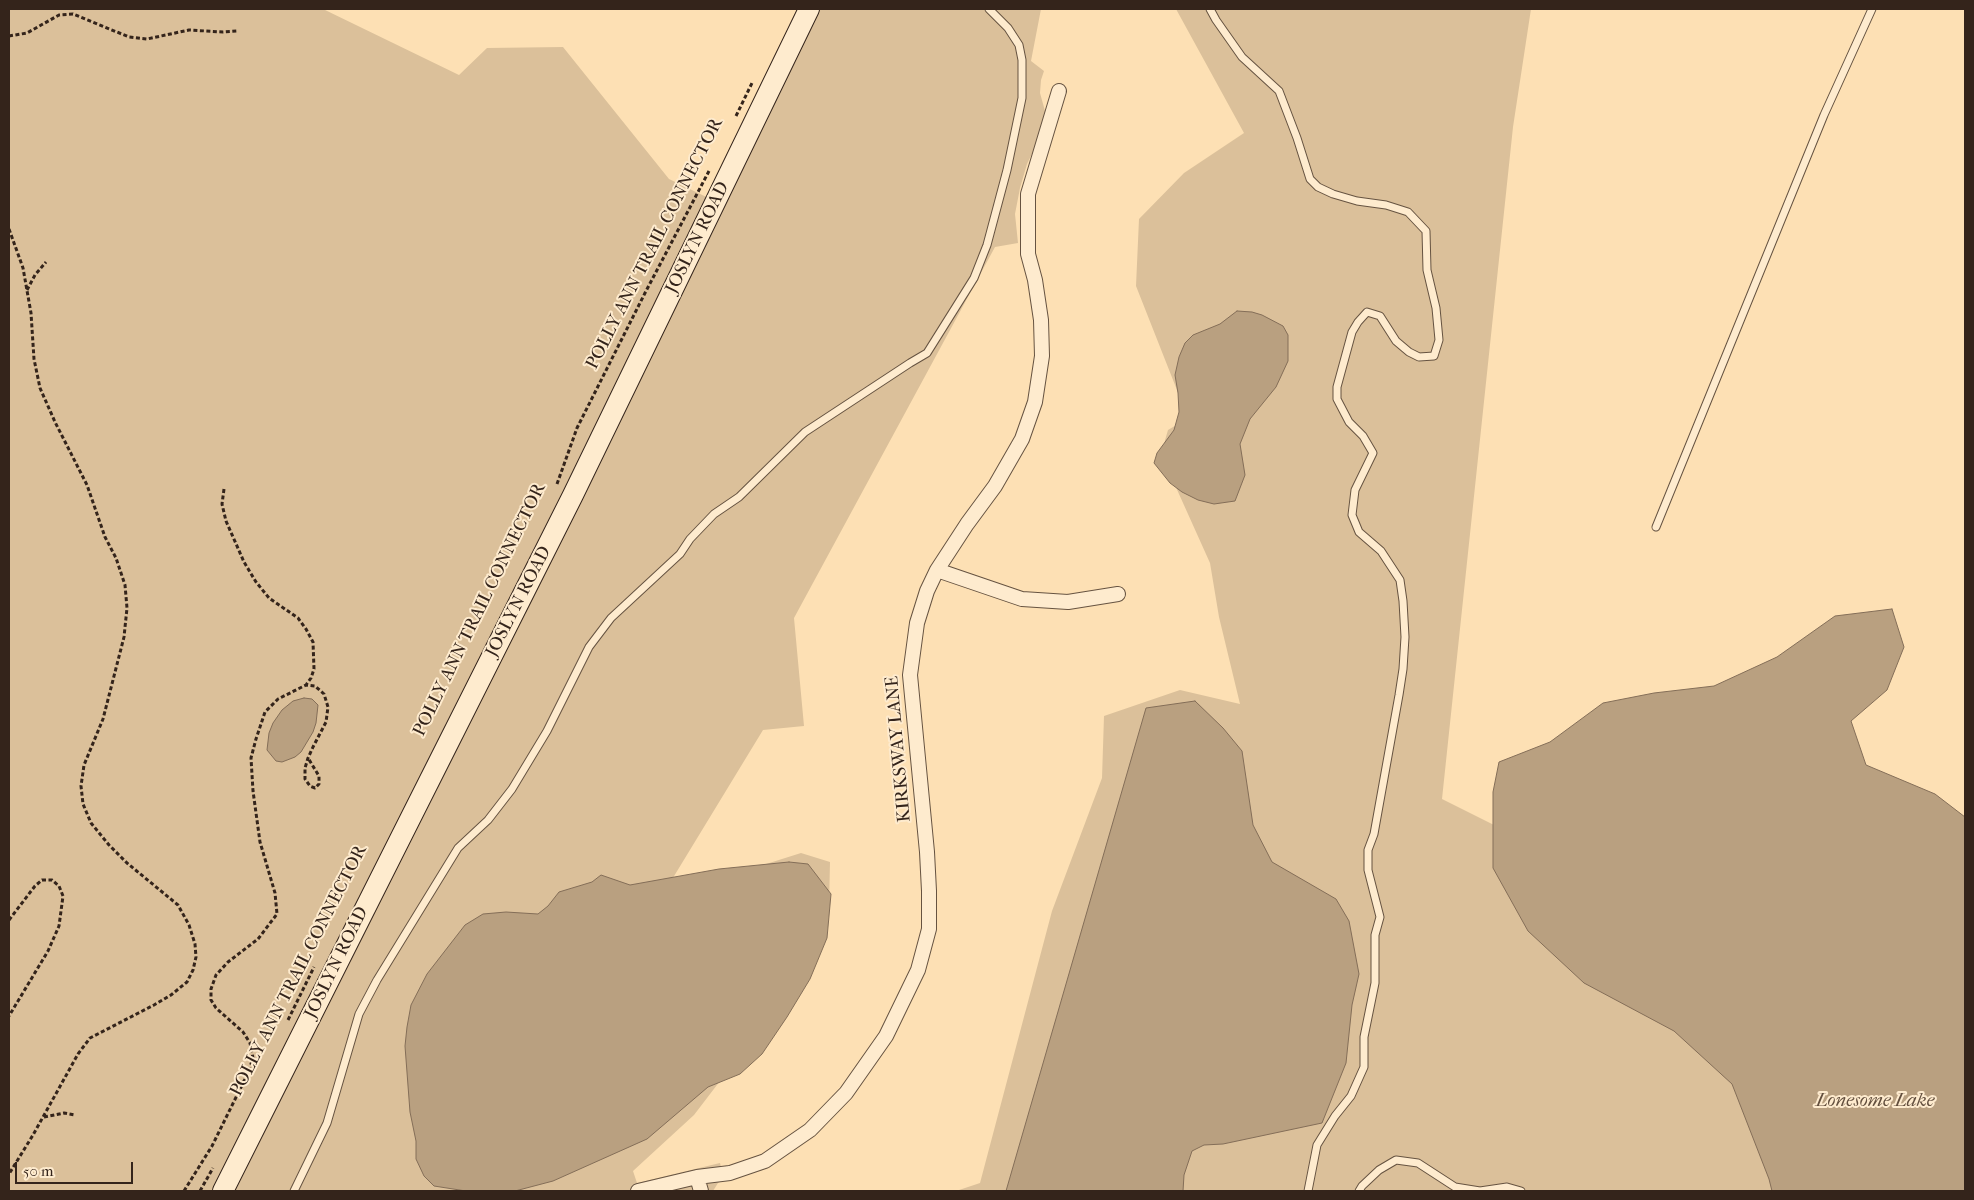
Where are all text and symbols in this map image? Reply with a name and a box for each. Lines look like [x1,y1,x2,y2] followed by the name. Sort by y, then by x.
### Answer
[582,115,728,373] street label: POLLY ANN TRAIL CONNECTOR
[662,178,734,298] street label: JOSLYN ROAD
[409,480,551,740] street label: POLLY ANN TRAIL CONNECTOR
[482,543,556,661] street label: JOSLYN ROAD
[882,675,916,823] street label: KIRKSWAY LANE
[226,842,372,1100] street label: POLLY ANN TRAIL CONNECTOR
[301,903,373,1023] street label: JOSLYN ROAD
[1816,1090,1934,1112] water label: Lonesome Lake
[18,1152,135,1184] scale bar
[23,1162,53,1180] text: 50 m

